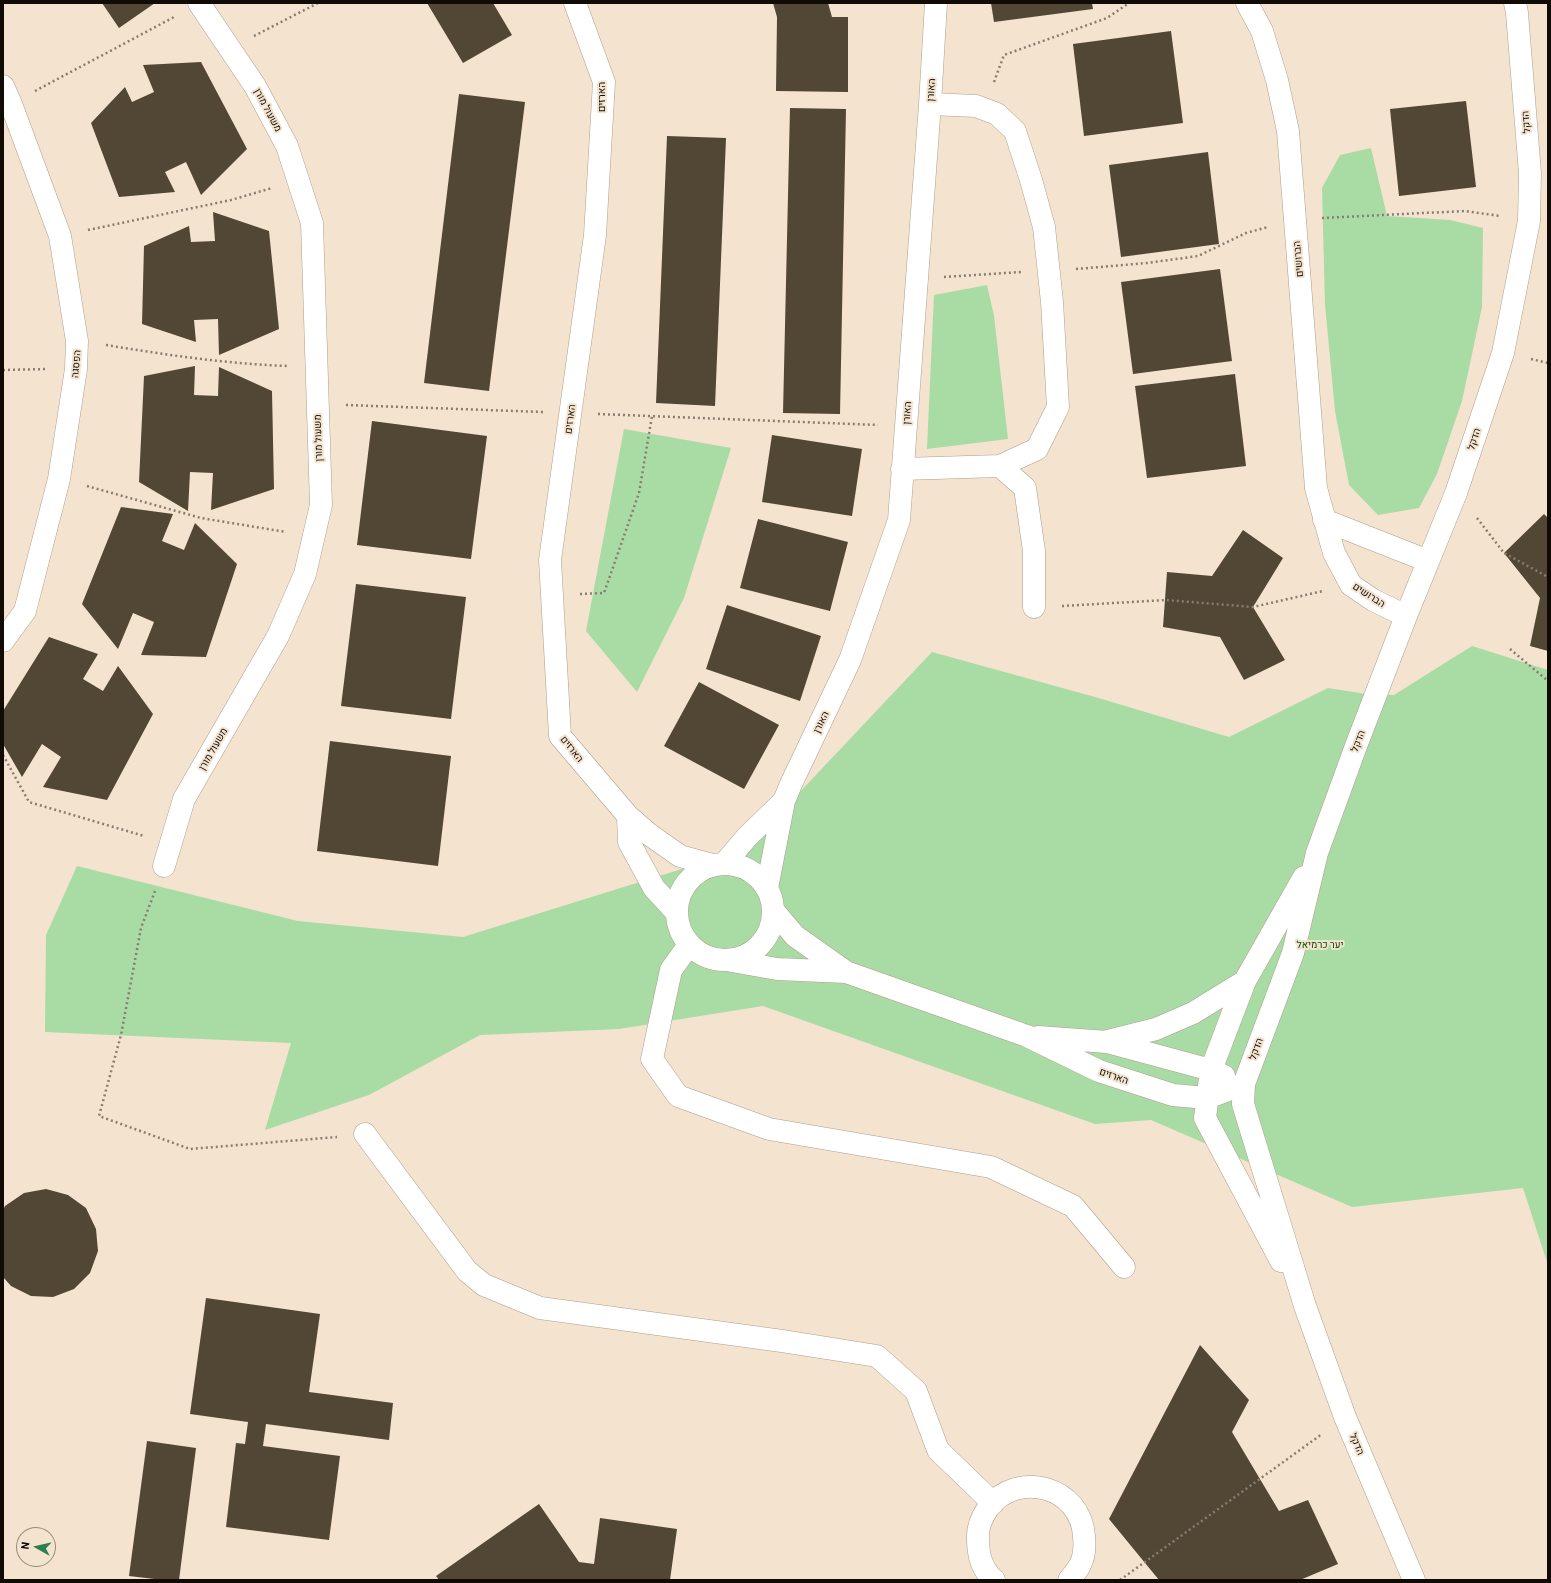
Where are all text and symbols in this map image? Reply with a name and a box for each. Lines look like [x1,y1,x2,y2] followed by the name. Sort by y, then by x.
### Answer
[924,78,938,102] street label: האורן
[596,82,608,112] street label: הארזים
[252,86,284,134] street label: משעול מורן
[1519,110,1533,134] street label: הדקל
[1290,240,1306,278] street label: הברושים
[69,349,83,379] street label: הפסגה
[900,401,914,425] street label: האורן
[562,403,578,435] street label: הארזים
[311,414,325,462] street label: משעול מורן
[1465,426,1483,452] street label: הדקל
[1351,580,1387,610] street label: הברושים
[811,709,831,735] street label: האורן
[196,726,230,772] street label: משעול מורן
[1348,728,1368,754] street label: הדקל
[558,733,586,765] street label: הארזים
[1297,939,1343,951] park label: יער כרמיאל
[1247,1036,1265,1062] street label: הדקל
[1098,1065,1130,1087] street label: הארזים
[1347,1431,1367,1457] street label: הדקל
[16,1527,56,1567] north arrow
[18,1541,32,1550] text: N

